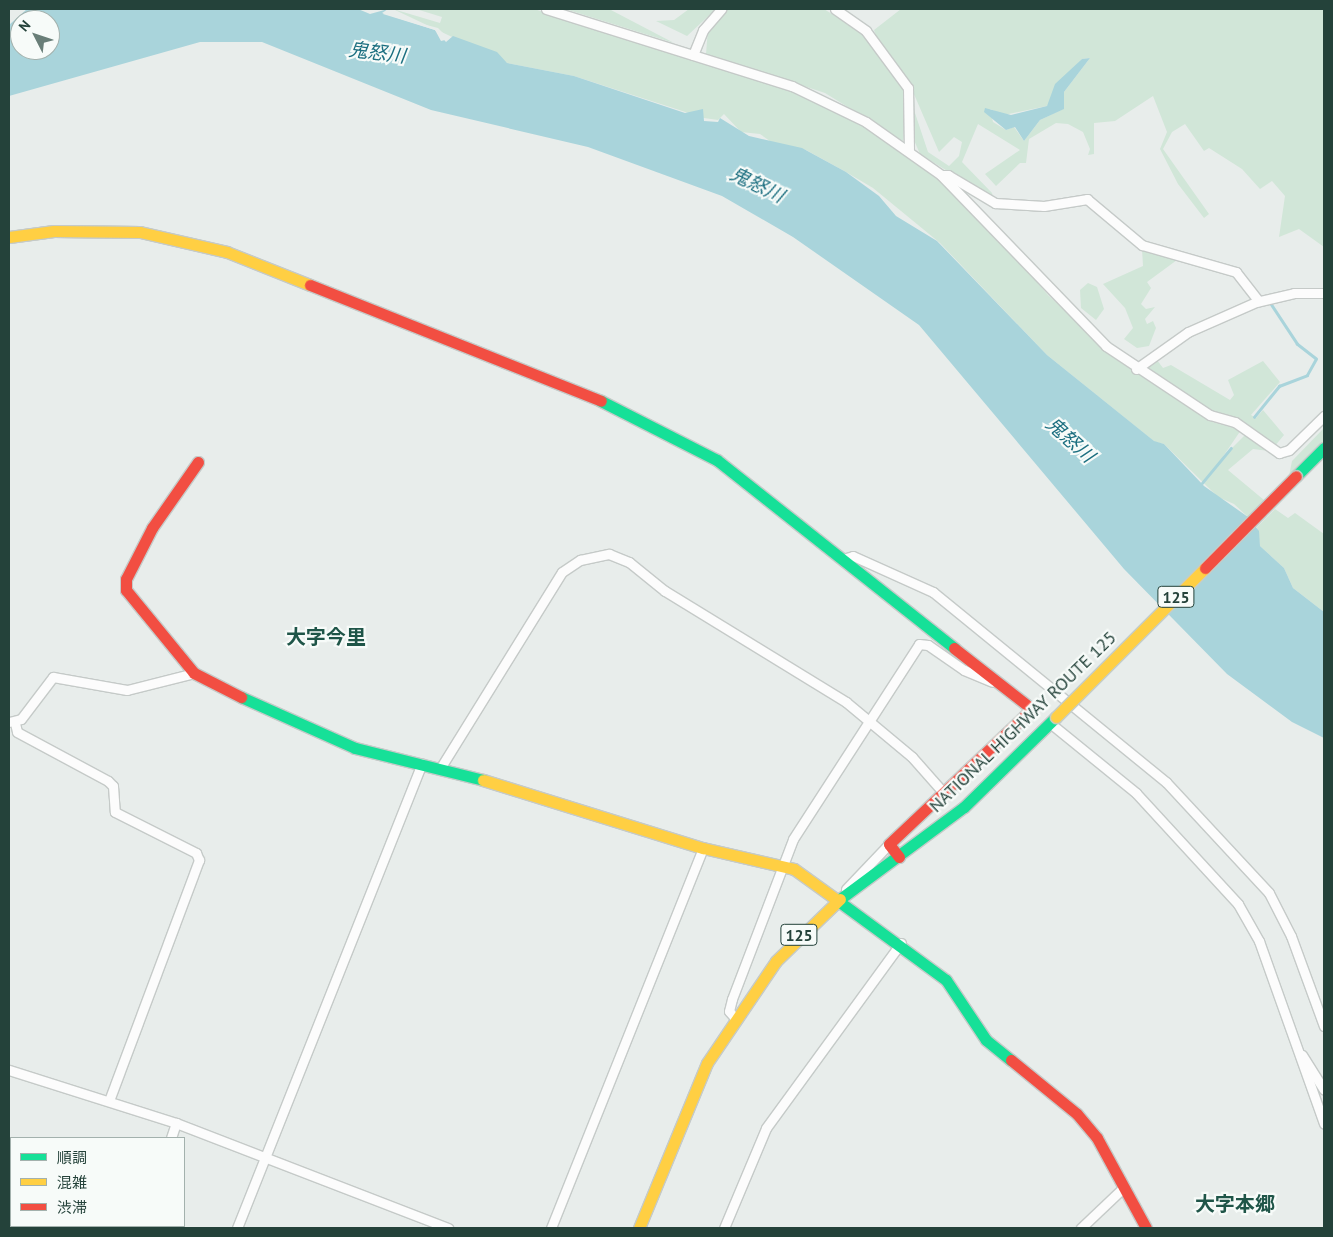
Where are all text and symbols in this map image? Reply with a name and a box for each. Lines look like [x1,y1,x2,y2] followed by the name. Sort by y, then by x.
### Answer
[10,10,60,60] north arrow
[15,16,34,35] text: N
[347,38,407,68] water label: 鬼怒川
[726,162,788,208] water label: 鬼怒川
[1041,412,1099,468] water label: 鬼怒川
[1157,584,1195,610] road number: 125
[286,625,366,649] district label: 大字今里
[925,627,1121,817] street label: NATIONAL HIGHWAY ROUTE 125
[780,922,818,948] road number: 125
[10,1137,185,1227] legend
[57,1148,87,1167] text: 順調
[57,1173,87,1192] text: 混雑
[1195,1192,1275,1216] district label: 大字本郷
[57,1198,87,1217] text: 渋滞

